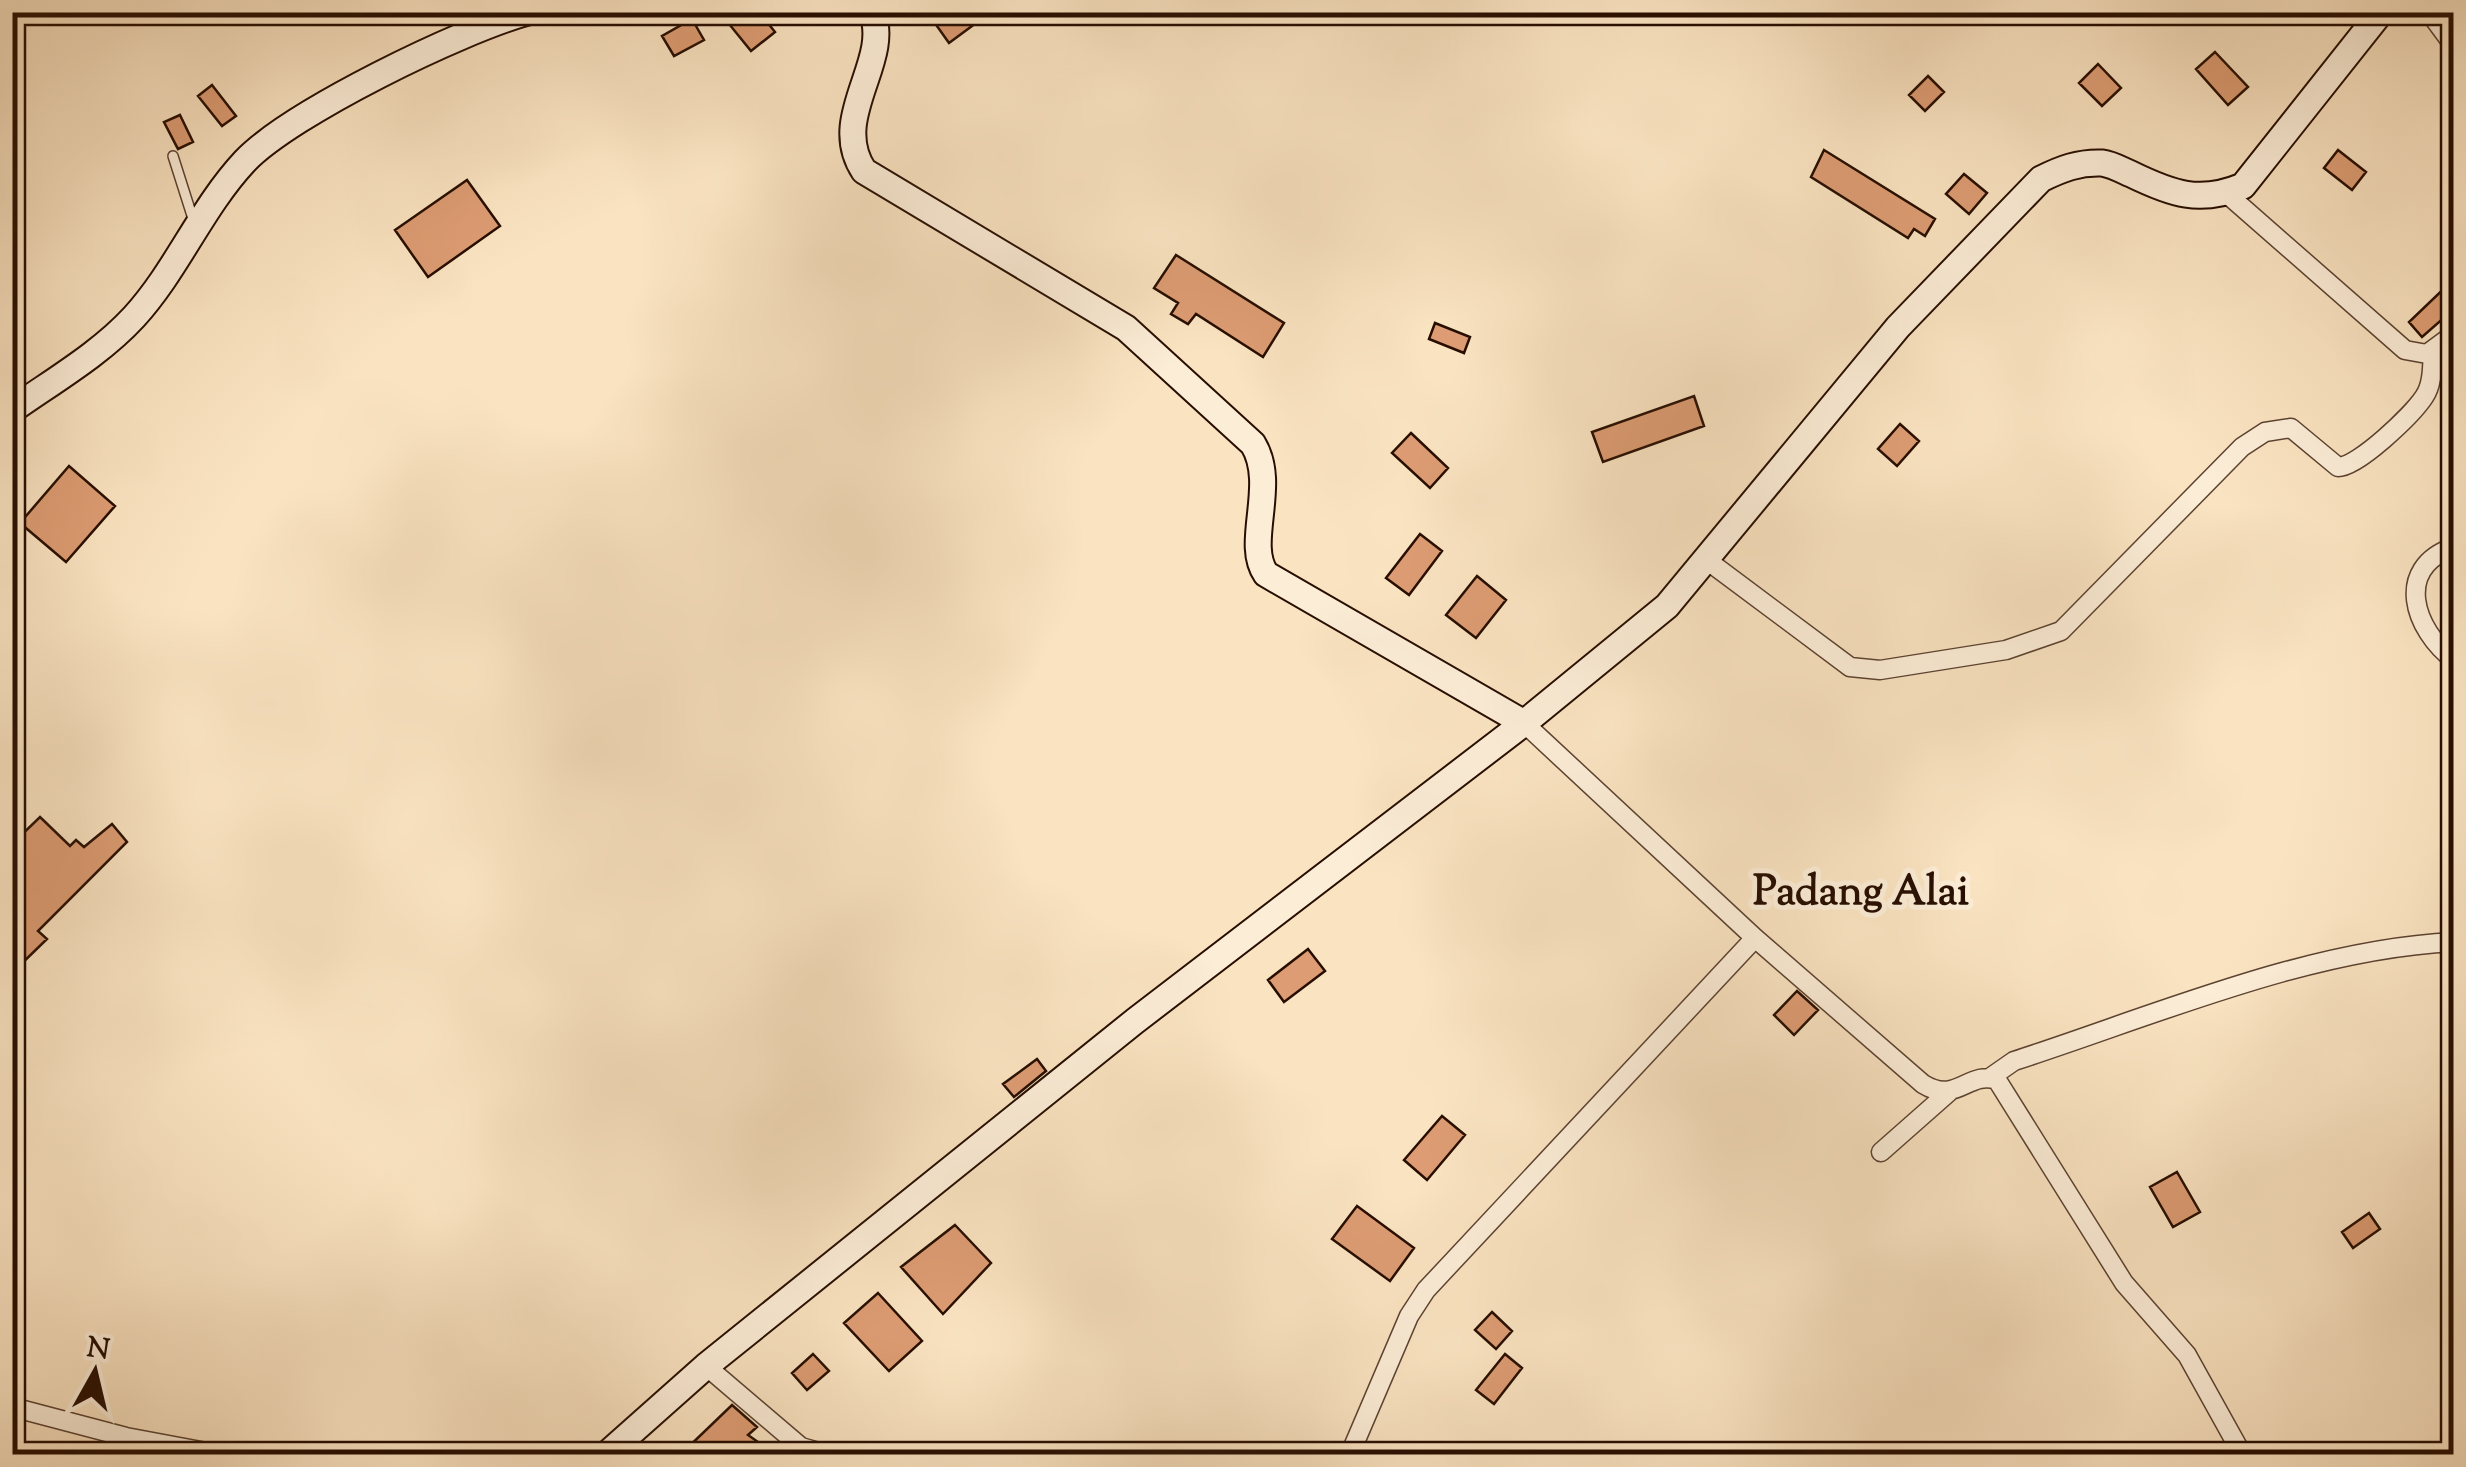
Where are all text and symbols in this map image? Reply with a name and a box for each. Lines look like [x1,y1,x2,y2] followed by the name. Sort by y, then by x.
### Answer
[1753,864,1969,924] district label: Padang Alai
[45,1322,145,1422] north arrow
[84,1329,112,1372] text: N

